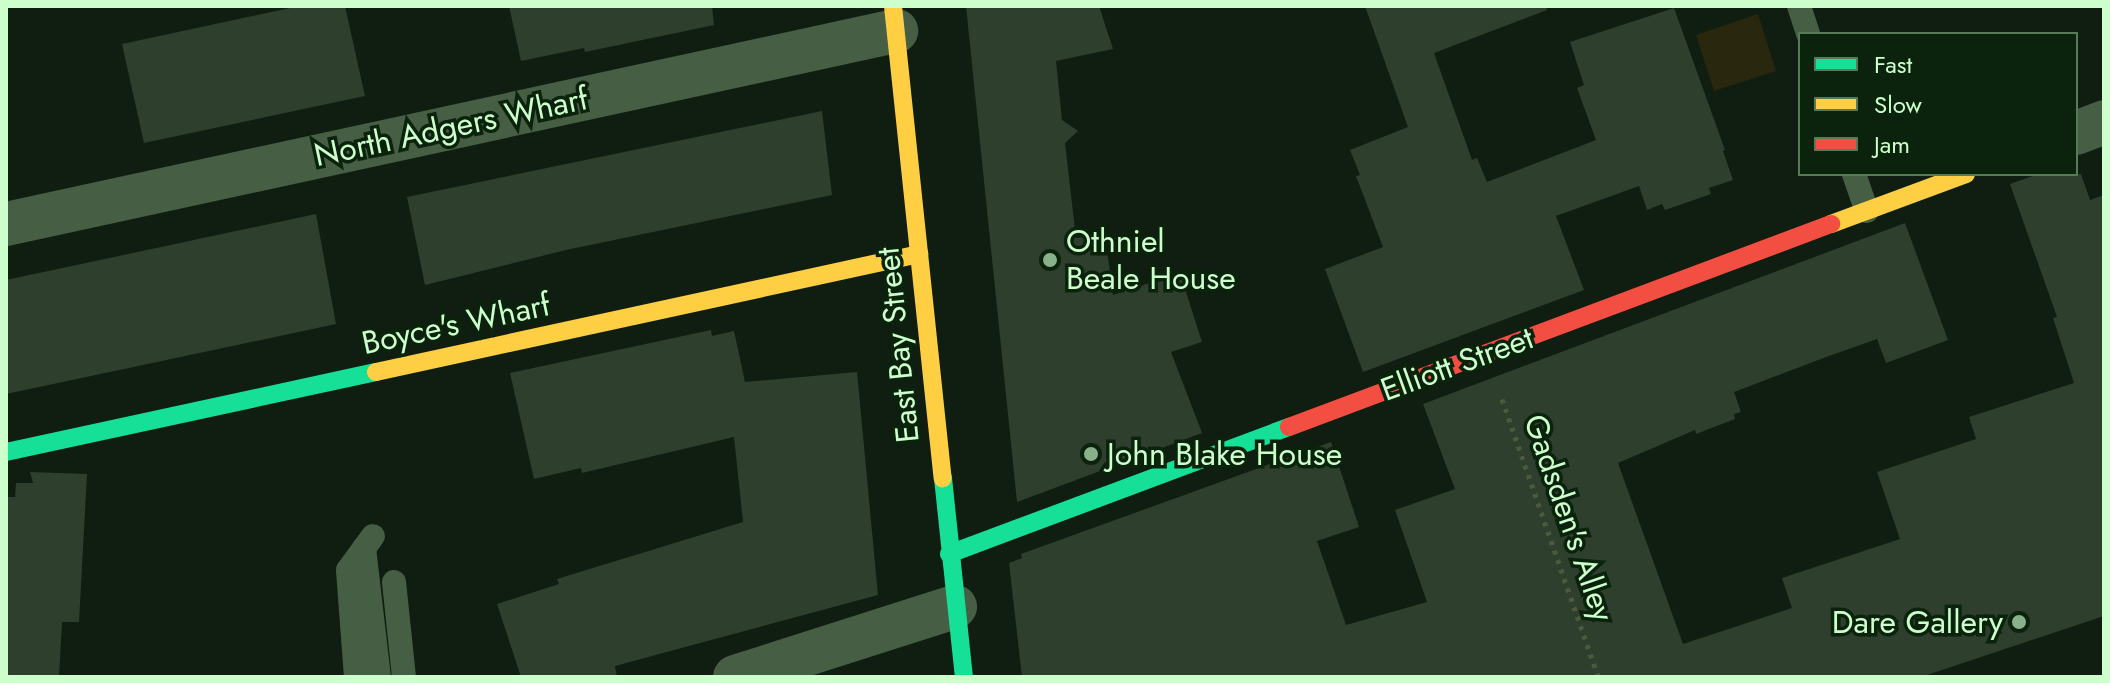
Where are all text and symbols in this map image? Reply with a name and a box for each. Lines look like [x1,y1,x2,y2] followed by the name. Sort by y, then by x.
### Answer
[1798,32,2078,176] legend
[1874,47,1912,82] text: Fast
[311,79,591,175] street label: North Adgers Wharf
[1874,87,1922,122] text: Slow
[1874,127,1910,162] text: Jam
[1066,223,1236,298] place label: Othniel Beale House
[869,245,927,445] street label: East Bay Street
[1041,251,1059,269] marker: Othniel Beale House
[358,285,554,363] street label: Boyce's Wharf
[1376,319,1538,409] street label: Elliott Street
[1516,410,1622,626] street label: Gadsden's Alley
[1107,435,1342,473] place label: John Blake House
[1082,445,1100,463] marker: John Blake House
[1832,603,2003,641] place label: Dare Gallery
[2010,613,2028,631] marker: Dare Gallery

